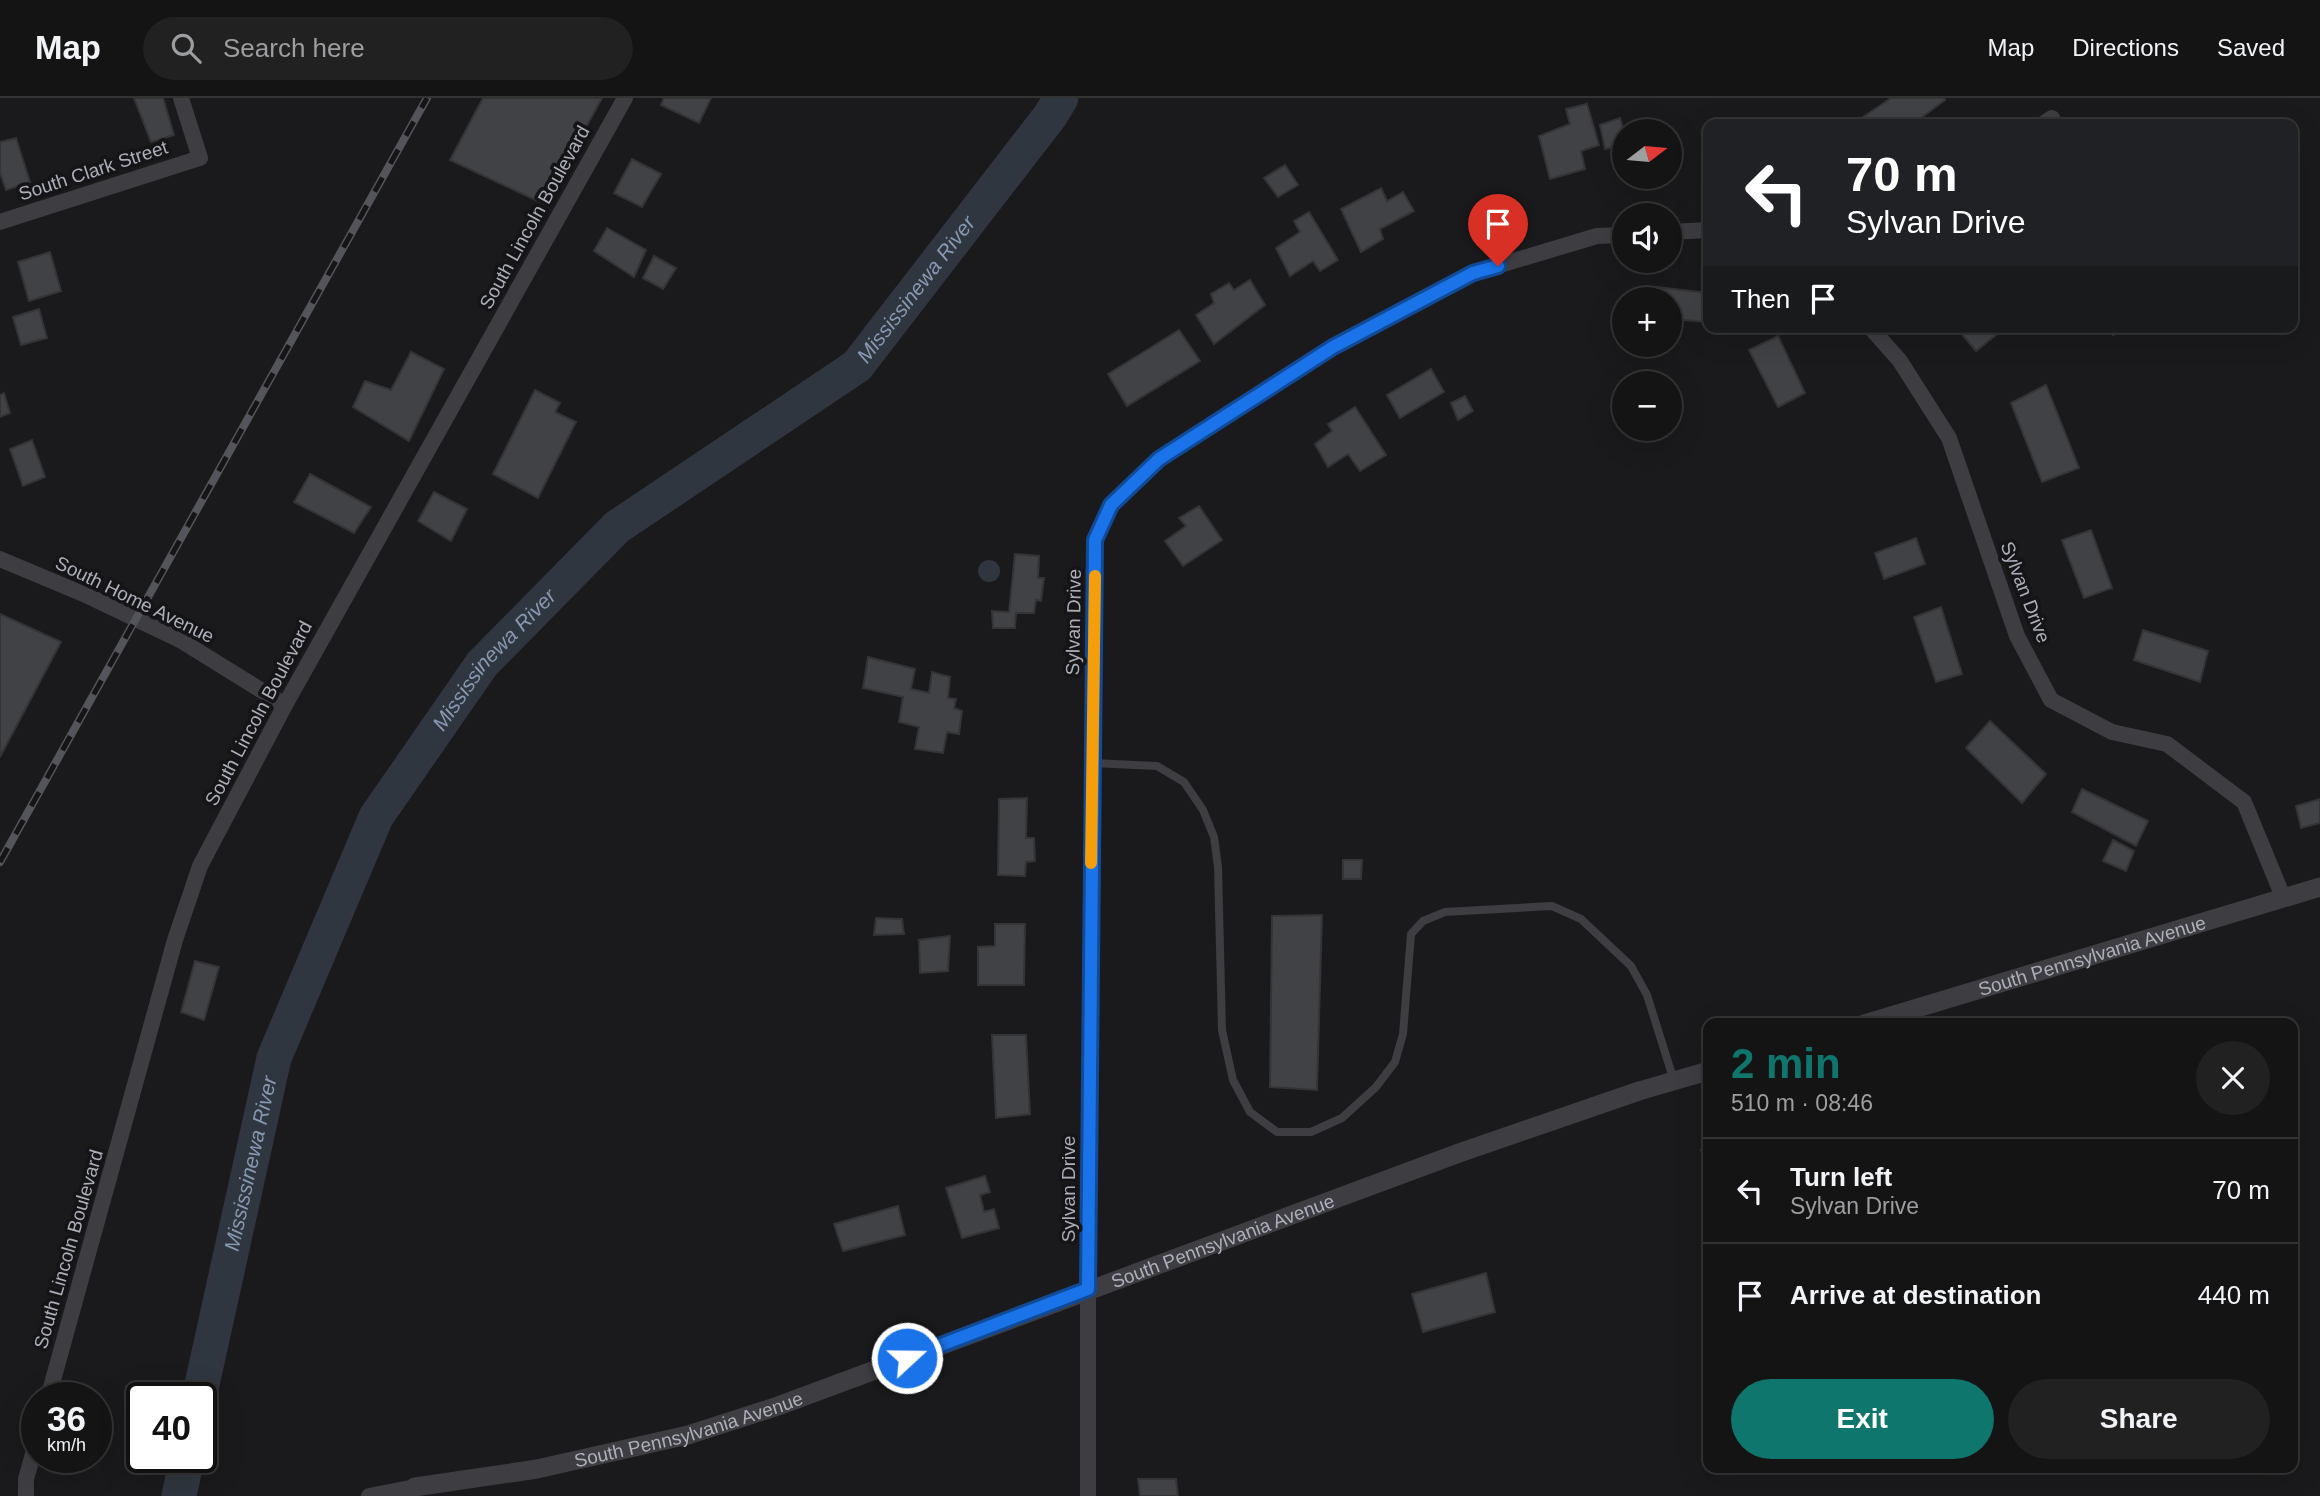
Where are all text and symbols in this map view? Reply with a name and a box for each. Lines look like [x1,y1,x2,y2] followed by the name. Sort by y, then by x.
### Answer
[143,17,633,80] search box
[35,29,101,66] text: Map
[167,29,205,67] icon: search
[223,33,365,63] text: Search here
[1988,34,2034,61] text: Map
[2072,34,2179,61] text: Directions
[2217,34,2285,61] text: Saved
[1612,119,1682,189] north arrow
[1612,119,1682,441] map controls
[475,122,594,312] street label: South Lincoln Boulevard
[16,136,171,204] street label: South Clark Street
[1731,147,1822,238] icon: left
[1846,147,1958,201] text: 70 m
[1468,194,1528,266] pin
[1612,203,1682,273] button: sound
[1846,204,2026,240] text: Sylvan Drive
[1479,205,1517,243] icon: arrive
[852,211,980,367] water label: Mississinewa River
[1804,280,1842,318] icon: arrive
[1731,284,1790,314] text: Then
[1612,287,1682,357] button: +
[1612,371,1682,441] button: −
[1997,539,2054,646] street label: Sylvan Drive
[52,552,218,647] street label: South Home Avenue
[1062,569,1085,676] street label: Sylvan Drive
[428,583,561,735] water label: Mississinewa River
[201,617,316,809] street label: South Lincoln Boulevard
[1976,912,2208,1000] street label: South Pennsylvania Avenue
[1731,1040,1841,1087] text: 2 min
[2196,1041,2270,1115] button: close
[220,1073,281,1253] water label: Mississinewa River
[1731,1090,1873,1116] text: 510 m · 08:46
[1058,1136,1079,1242] street label: Sylvan Drive
[30,1147,107,1351] street label: South Lincoln Boulevard
[1790,1162,1892,1192] text: Turn left
[1731,1172,1769,1210] icon: left
[2212,1175,2270,1205] text: 70 m
[1108,1190,1337,1292] street label: South Pennsylvania Avenue
[1790,1193,1919,1219] text: Sylvan Drive
[1731,1277,1769,1315] icon: arrive
[1790,1280,2041,1310] text: Arrive at destination
[2198,1280,2270,1310] text: 440 m
[870,1321,944,1395] position arrow
[1731,1379,1994,1459] button: Exit
[2008,1379,2270,1459] button: Share
[126,1382,217,1473] speed limit sign: 40
[572,1388,806,1471] street label: South Pennsylvania Avenue
[47,1399,86,1438] text: 36
[47,1435,86,1455] text: km/h

